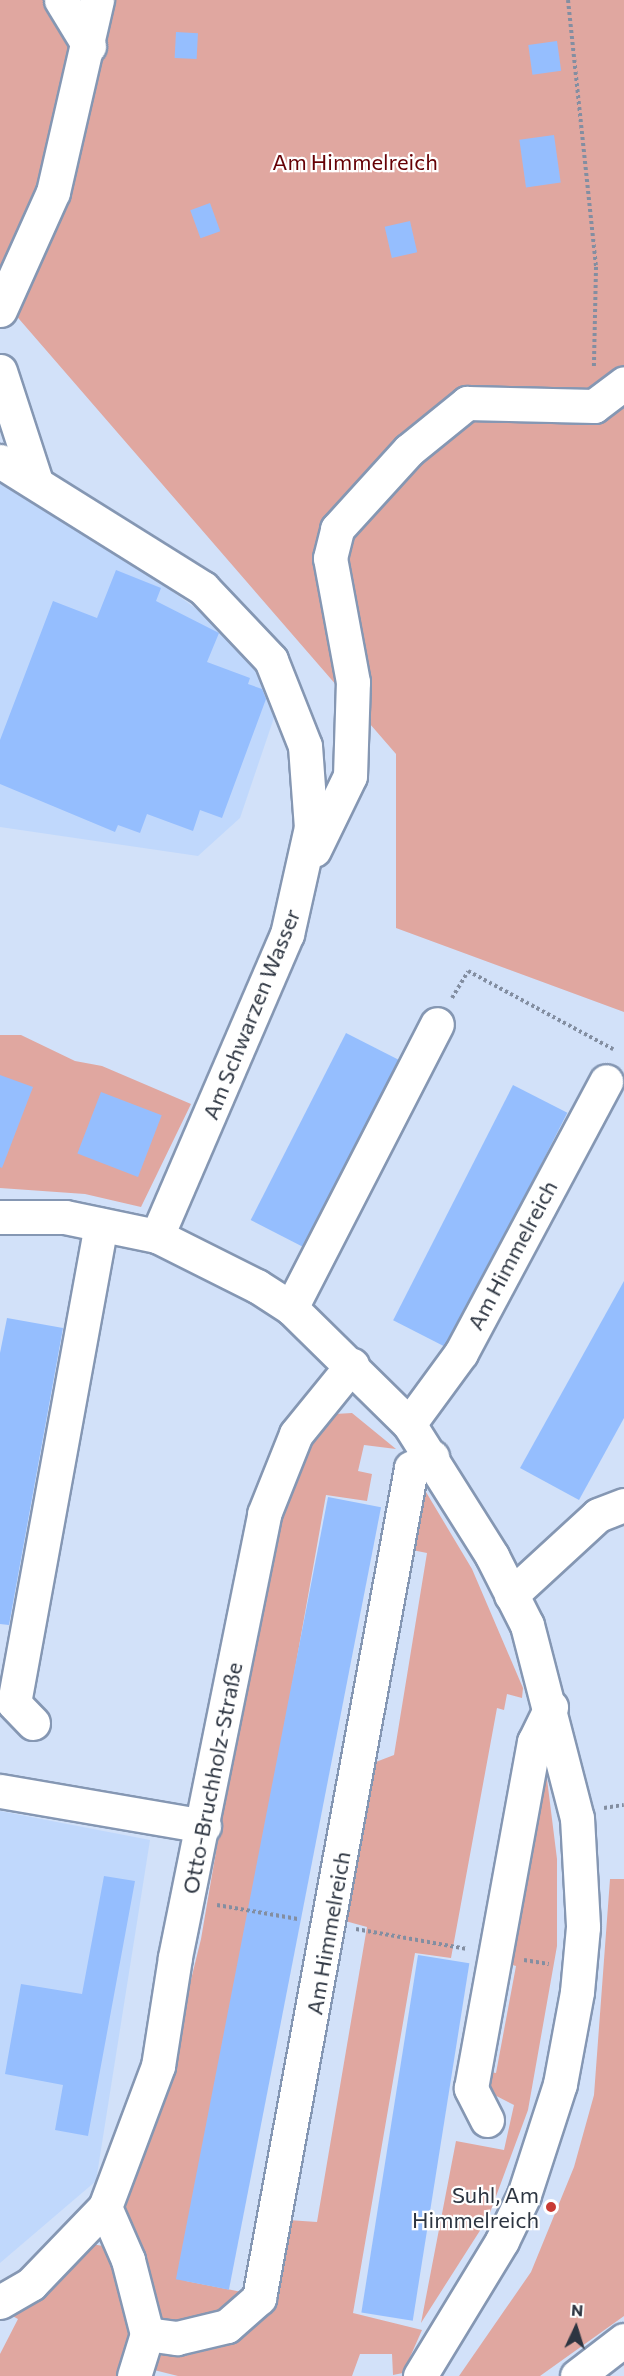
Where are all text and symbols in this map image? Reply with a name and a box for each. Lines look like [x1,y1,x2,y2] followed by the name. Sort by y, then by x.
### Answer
[272,149,438,175] park label: Am Himmelreich
[197,905,305,1123] street label: Am Schwarzen Wasser
[462,1176,562,1334] street label: Am Himmelreich
[177,1660,247,1896] street label: Otto-Bruchholz-Straße
[301,1849,355,2017] street label: Am Himmelreich
[412,2181,539,2232] place label: Suhl, Am Himmelreich
[544,2200,558,2214] marker: Suhl, Am Himmelreich
[546,2298,606,2358] north arrow
[571,2300,584,2319] text: N

